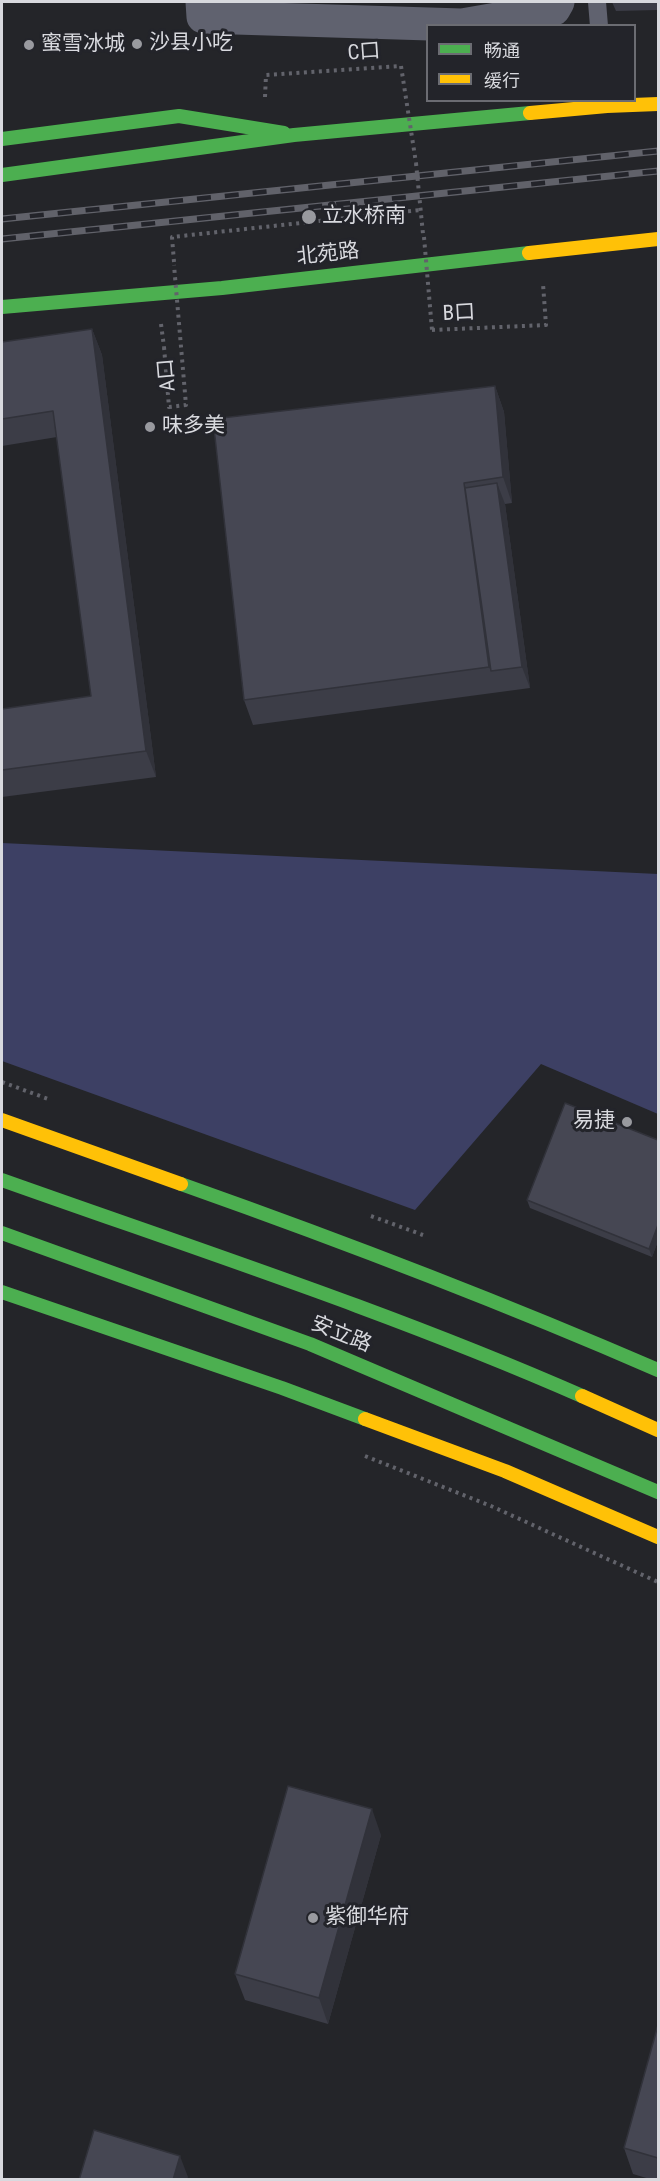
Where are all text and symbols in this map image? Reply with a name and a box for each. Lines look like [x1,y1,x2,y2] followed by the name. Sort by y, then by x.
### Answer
[426,24,636,102] legend
[149,31,233,57] place label: 沙县小吃
[41,32,125,58] place label: 蜜雪冰城
[130,37,144,51] marker: 沙县小吃
[22,38,36,52] marker: 蜜雪冰城
[347,39,381,67] street label: C口
[484,40,520,61] text: 畅通
[484,70,520,91] text: 缓行
[322,204,406,230] place label: 立水桥南
[300,208,318,226] marker: 立水桥南
[295,239,361,271] street label: 北苑路
[442,301,476,327] street label: B口
[154,357,182,393] street label: A口
[162,414,225,440] place label: 味多美
[143,420,157,434] marker: 味多美
[573,1109,615,1135] place label: 易捷
[620,1115,634,1129] marker: 易捷
[307,1312,375,1358] street label: 安立路
[325,1905,409,1931] place label: 紫御华府
[306,1911,320,1925] marker: 紫御华府

